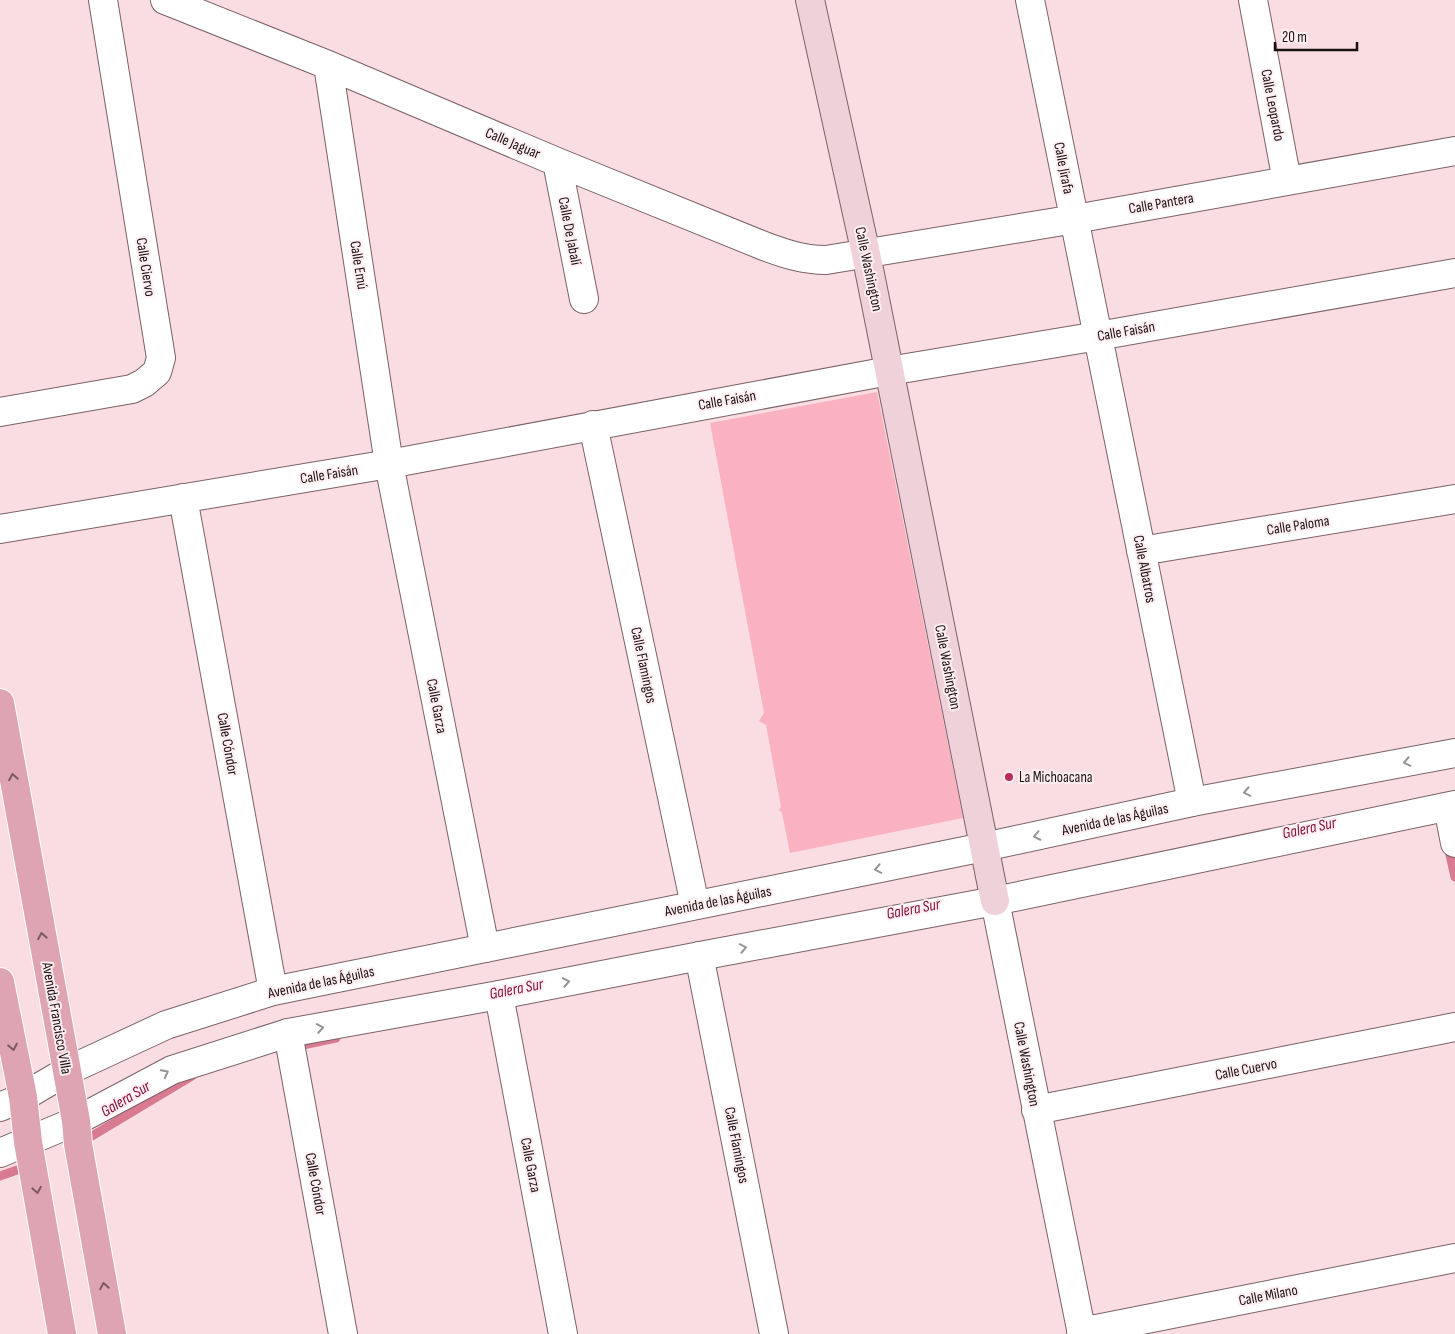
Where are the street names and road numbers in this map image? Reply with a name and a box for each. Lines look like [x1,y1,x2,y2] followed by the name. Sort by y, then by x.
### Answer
[1256,67,1289,143] street label: Calle Leopardo
[482,123,544,164] street label: Calle Jaguar
[1049,141,1078,196] street label: Calle Jirafa
[1127,188,1195,219] street label: Calle Pantera
[554,195,585,267] street label: Calle De Jabalí
[850,225,887,313] street label: Calle Washington
[131,236,160,298] street label: Calle Ciervo
[345,239,372,291] street label: Calle Emú
[1096,317,1156,346] street label: Calle Faisán
[697,386,757,415] street label: Calle Faisán
[299,461,359,488] street label: Calle Faisán
[1265,511,1331,540] street label: Calle Paloma
[1129,534,1160,604] street label: Calle Albatros
[930,623,965,711] street label: Calle Washington
[626,625,661,705] street label: Calle Flamingos
[422,677,451,735] street label: Calle Garza
[213,711,242,778] street label: Calle Cóndor
[1059,799,1170,840] street label: Avenida de las Águilas
[662,882,773,921] street label: Avenida de las Águilas
[37,960,76,1076] street label: Avenida Francisco Villa
[265,962,376,1003] street label: Avenida de las Águilas
[1009,1020,1044,1108] street label: Calle Washington
[1214,1054,1279,1085] street label: Calle Cuervo
[720,1105,753,1185] street label: Calle Flamingos
[516,1136,545,1194] street label: Calle Garza
[301,1151,330,1218] street label: Calle Cóndor
[1237,1280,1299,1311] street label: Calle Milano

